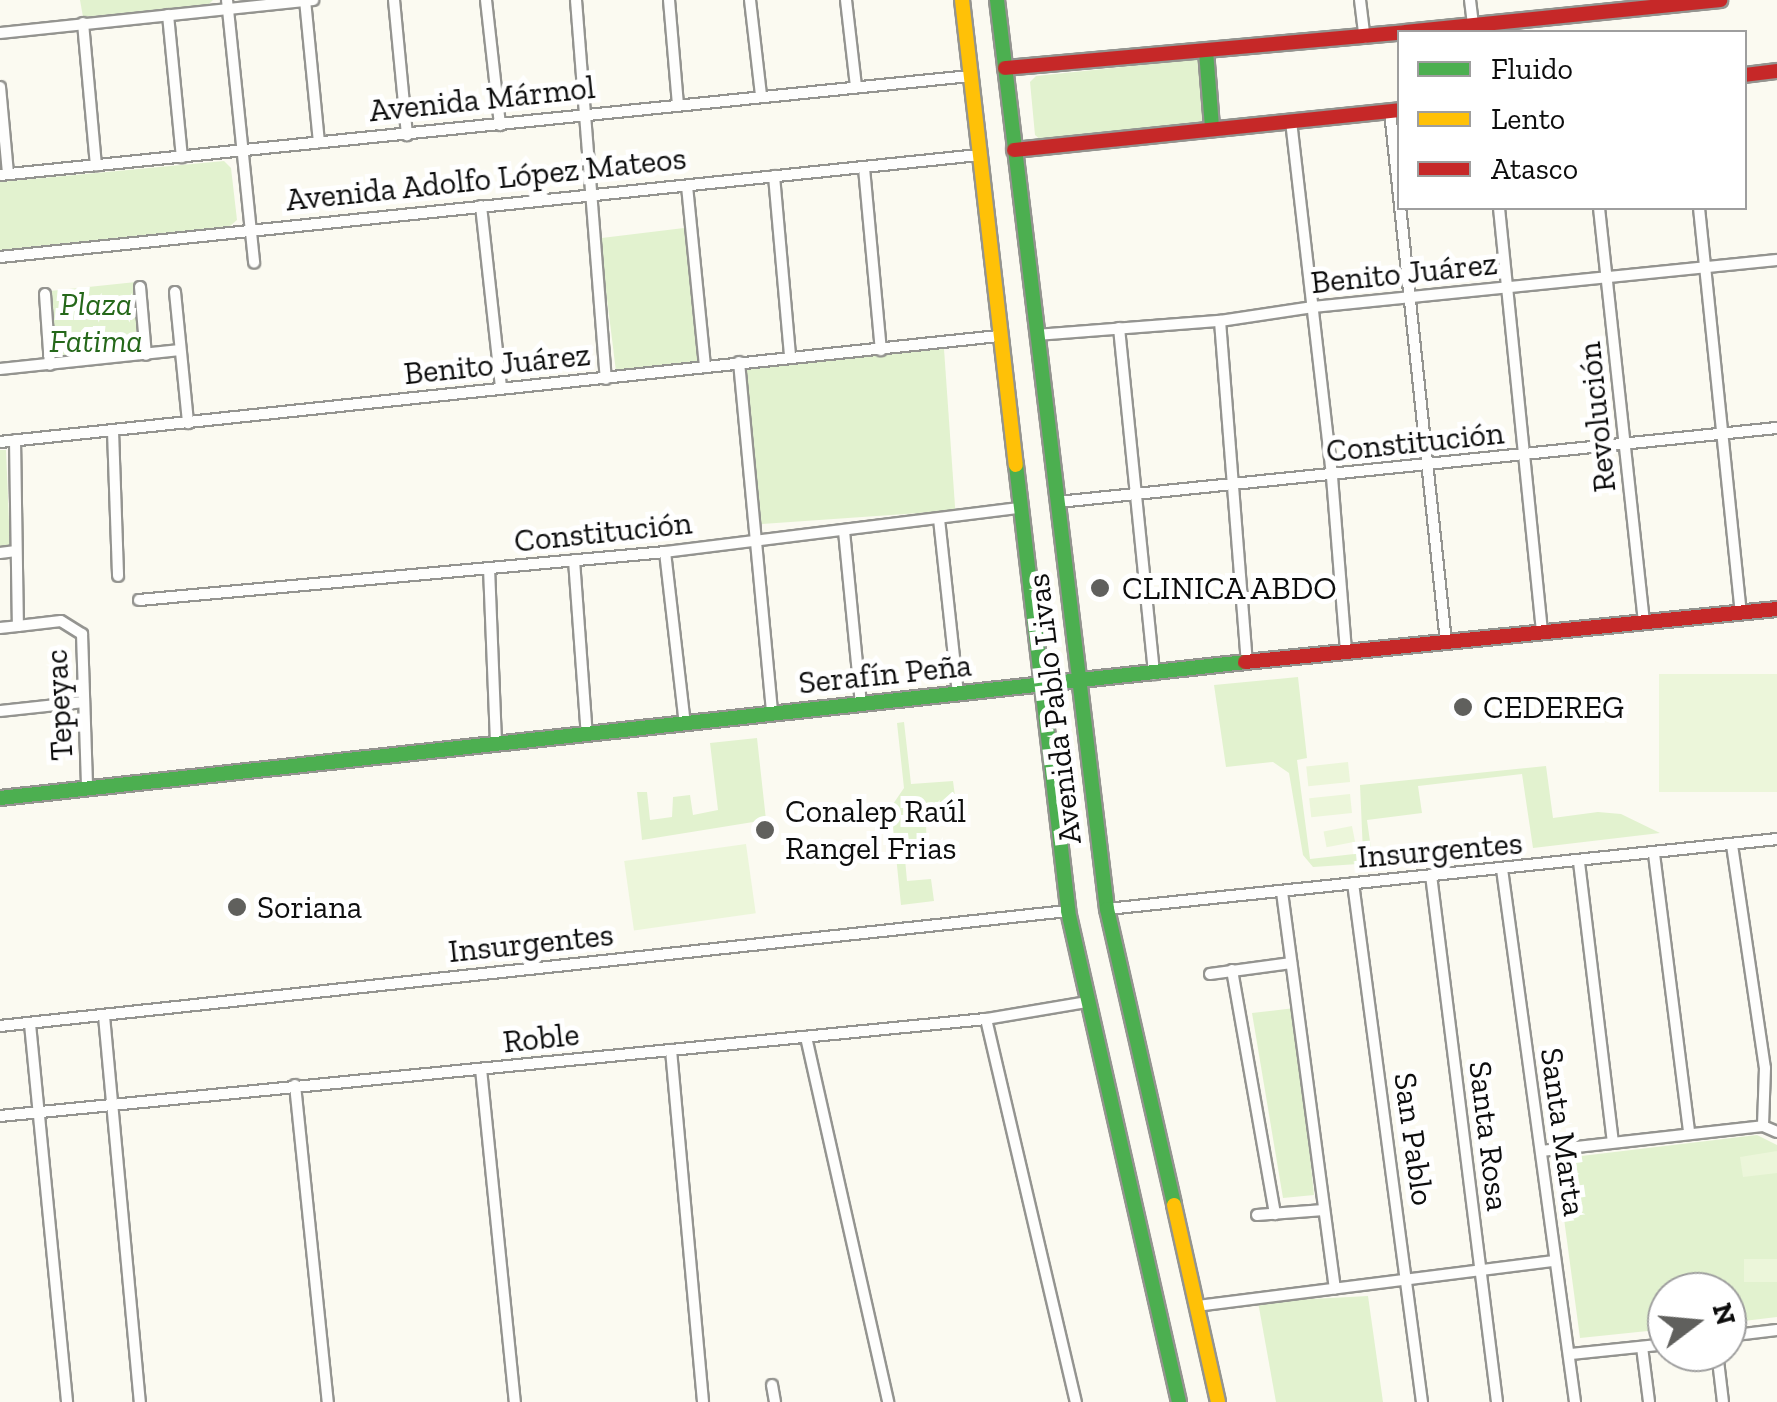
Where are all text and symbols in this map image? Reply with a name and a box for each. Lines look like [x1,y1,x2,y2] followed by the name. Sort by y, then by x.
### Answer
[1397,30,1747,210] legend
[1491,51,1573,87] text: Fluido
[367,68,597,130] street label: Avenida Mármol
[1491,101,1565,137] text: Lento
[283,139,689,219] street label: Avenida Adolfo López Mateos
[1491,151,1578,187] text: Atasco
[1309,244,1499,302] street label: Benito Juárez
[49,286,143,361] park label: Plaza Fatima
[402,335,592,393] street label: Benito Juárez
[1570,340,1624,494] street label: Revolución
[1324,414,1506,470] street label: Constitución
[512,504,694,560] street label: Constitución
[1122,569,1339,607] place label: CLINICA ABDO
[1018,572,1090,846] street label: Avenida Pablo Livas
[1087,575,1113,601] marker: CLINICA ABDO
[797,646,973,702] street label: Serafín Peña
[37,648,81,762] street label: Tepeyac
[1483,688,1624,726] place label: CEDEREG
[1452,696,1474,718] marker: CEDEREG
[785,793,966,868] place label: Conalep Raúl Rangel Frias
[754,819,776,841] marker: Conalep Raúl Rangel Frias
[1356,824,1524,876] street label: Insurgentes
[257,888,362,926] place label: Soriana
[226,896,248,918] marker: Soriana
[447,915,615,971] street label: Insurgentes
[501,1015,581,1061] street label: Roble
[1532,1045,1594,1219] street label: Santa Marta
[1461,1059,1517,1213] street label: Santa Rosa
[1386,1070,1442,1208] street label: San Pablo
[1647,1272,1747,1372] north arrow
[1706,1299,1743,1329] text: N

